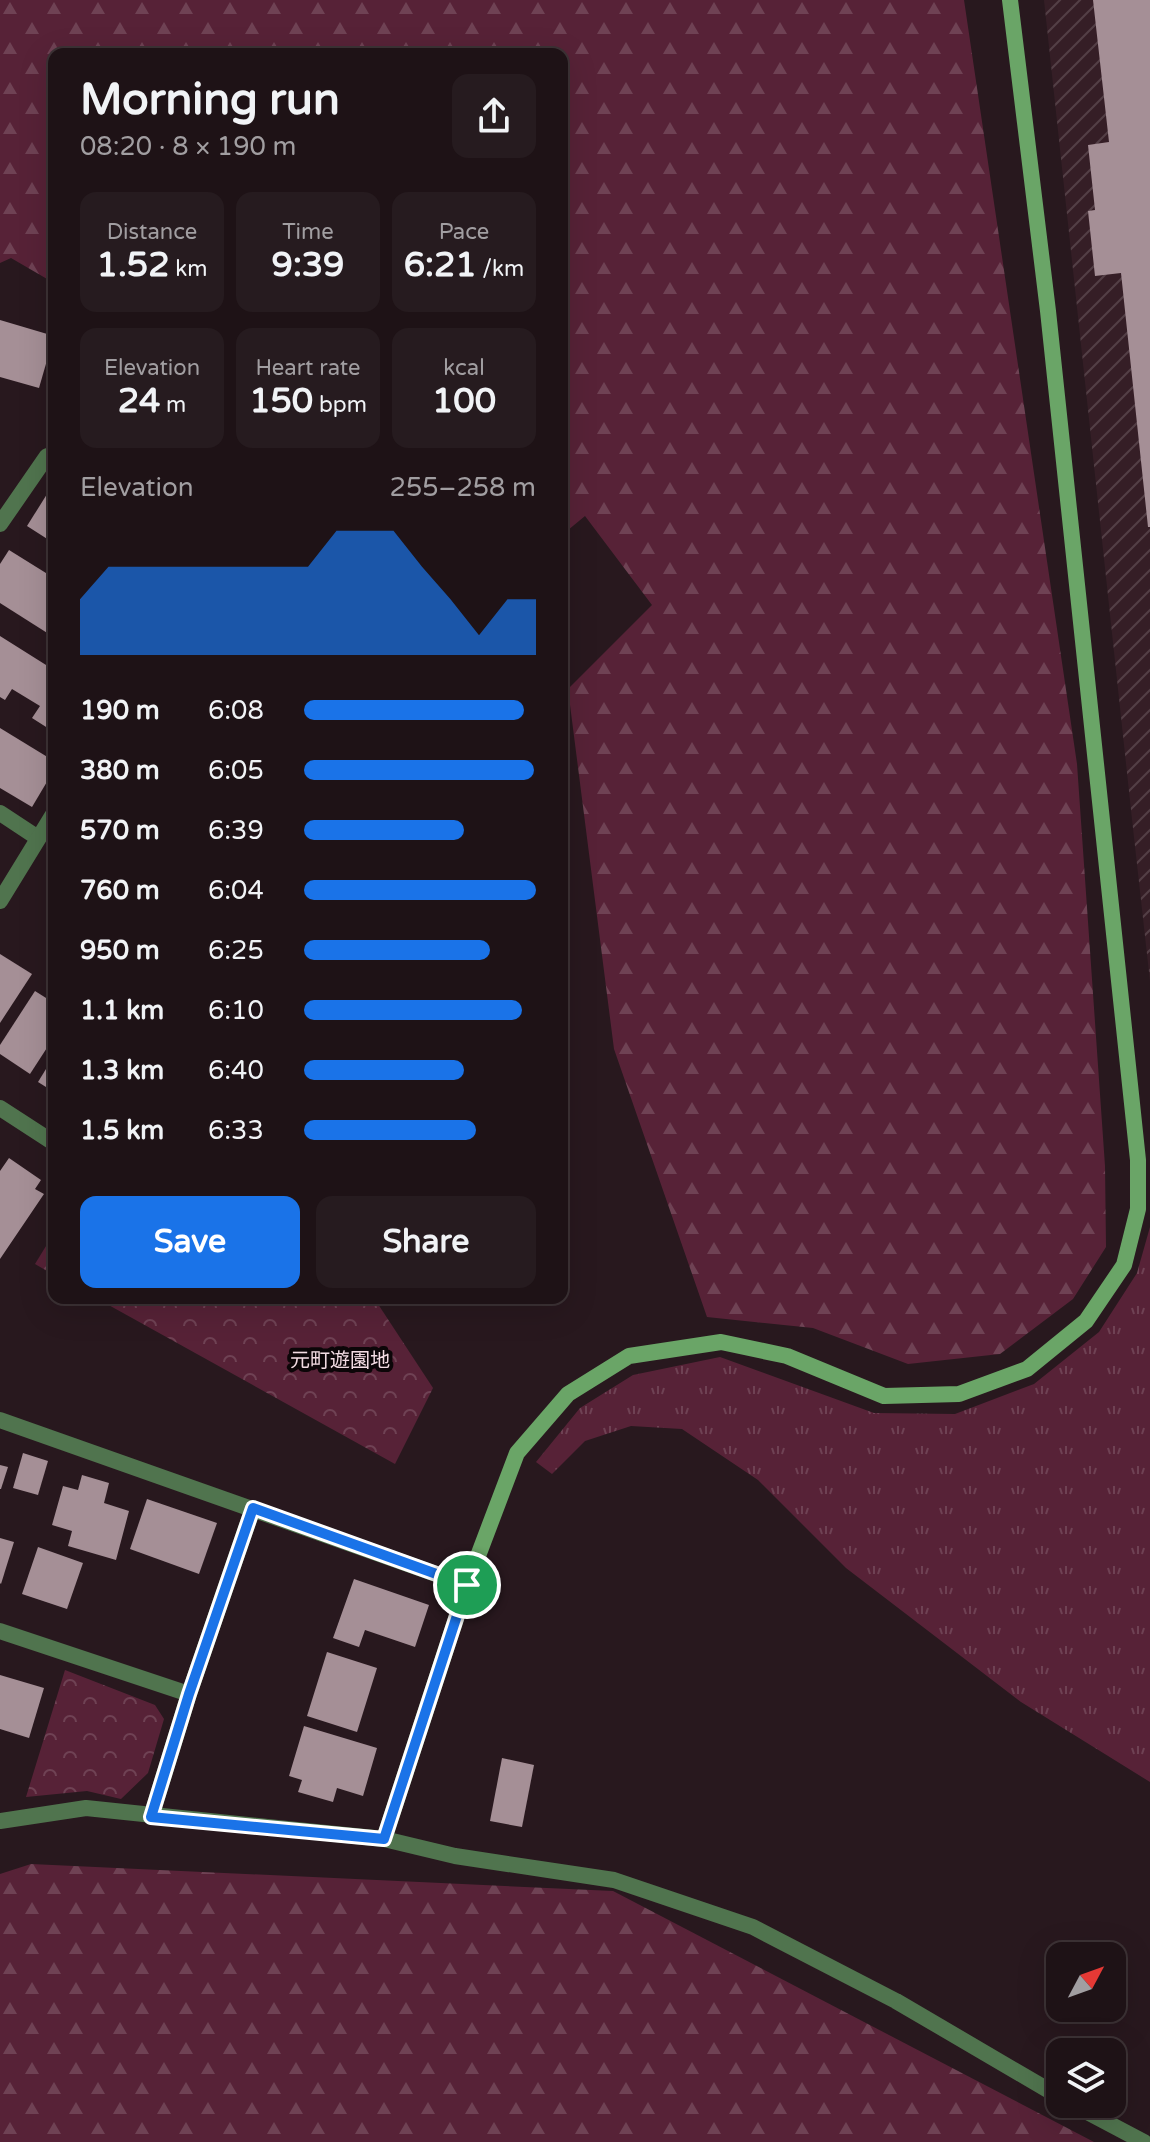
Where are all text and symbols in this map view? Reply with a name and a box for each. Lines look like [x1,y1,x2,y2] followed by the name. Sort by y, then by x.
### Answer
[80,74,340,127] text: Morning run
[452,74,536,158] button: share
[80,131,296,162] text: 08:20 · 8 × 190 m
[107,219,197,245] text: Distance
[282,219,334,245] text: Time
[439,219,489,245] text: Pace
[97,245,170,286] text: 1.52
[272,245,344,286] text: 9:39
[404,245,477,286] text: 6:21
[170,256,207,282] text: km
[477,256,524,282] text: /km
[104,355,200,381] text: Elevation
[256,355,360,381] text: Heart rate
[443,355,485,381] text: kcal
[118,381,160,422] text: 24
[249,381,313,422] text: 150
[432,381,496,422] text: 100
[160,392,186,418] text: m
[313,392,367,418] text: bpm
[80,472,194,503] text: Elevation
[390,472,536,503] text: 255–258 m
[80,695,160,726] text: 190 m
[208,695,264,726] text: 6:08
[80,755,160,786] text: 380 m
[208,755,264,786] text: 6:05
[80,815,160,846] text: 570 m
[208,815,264,846] text: 6:39
[80,875,160,906] text: 760 m
[208,875,264,906] text: 6:04
[80,935,160,966] text: 950 m
[208,935,264,966] text: 6:25
[80,995,164,1026] text: 1.1 km
[208,995,264,1026] text: 6:10
[80,1055,164,1086] text: 1.3 km
[208,1055,264,1086] text: 6:40
[80,1115,164,1146] text: 1.5 km
[208,1115,264,1146] text: 6:33
[80,1196,300,1288] button: Save
[316,1196,536,1288] button: Share
[290,1349,390,1373] park label: 元町遊園地
[433,1551,501,1619] pin
[445,1563,489,1607] icon: arrive
[1046,1942,1126,2022] north arrow
[1046,1942,1126,2118] map controls
[1046,2038,1126,2118] button: layers

